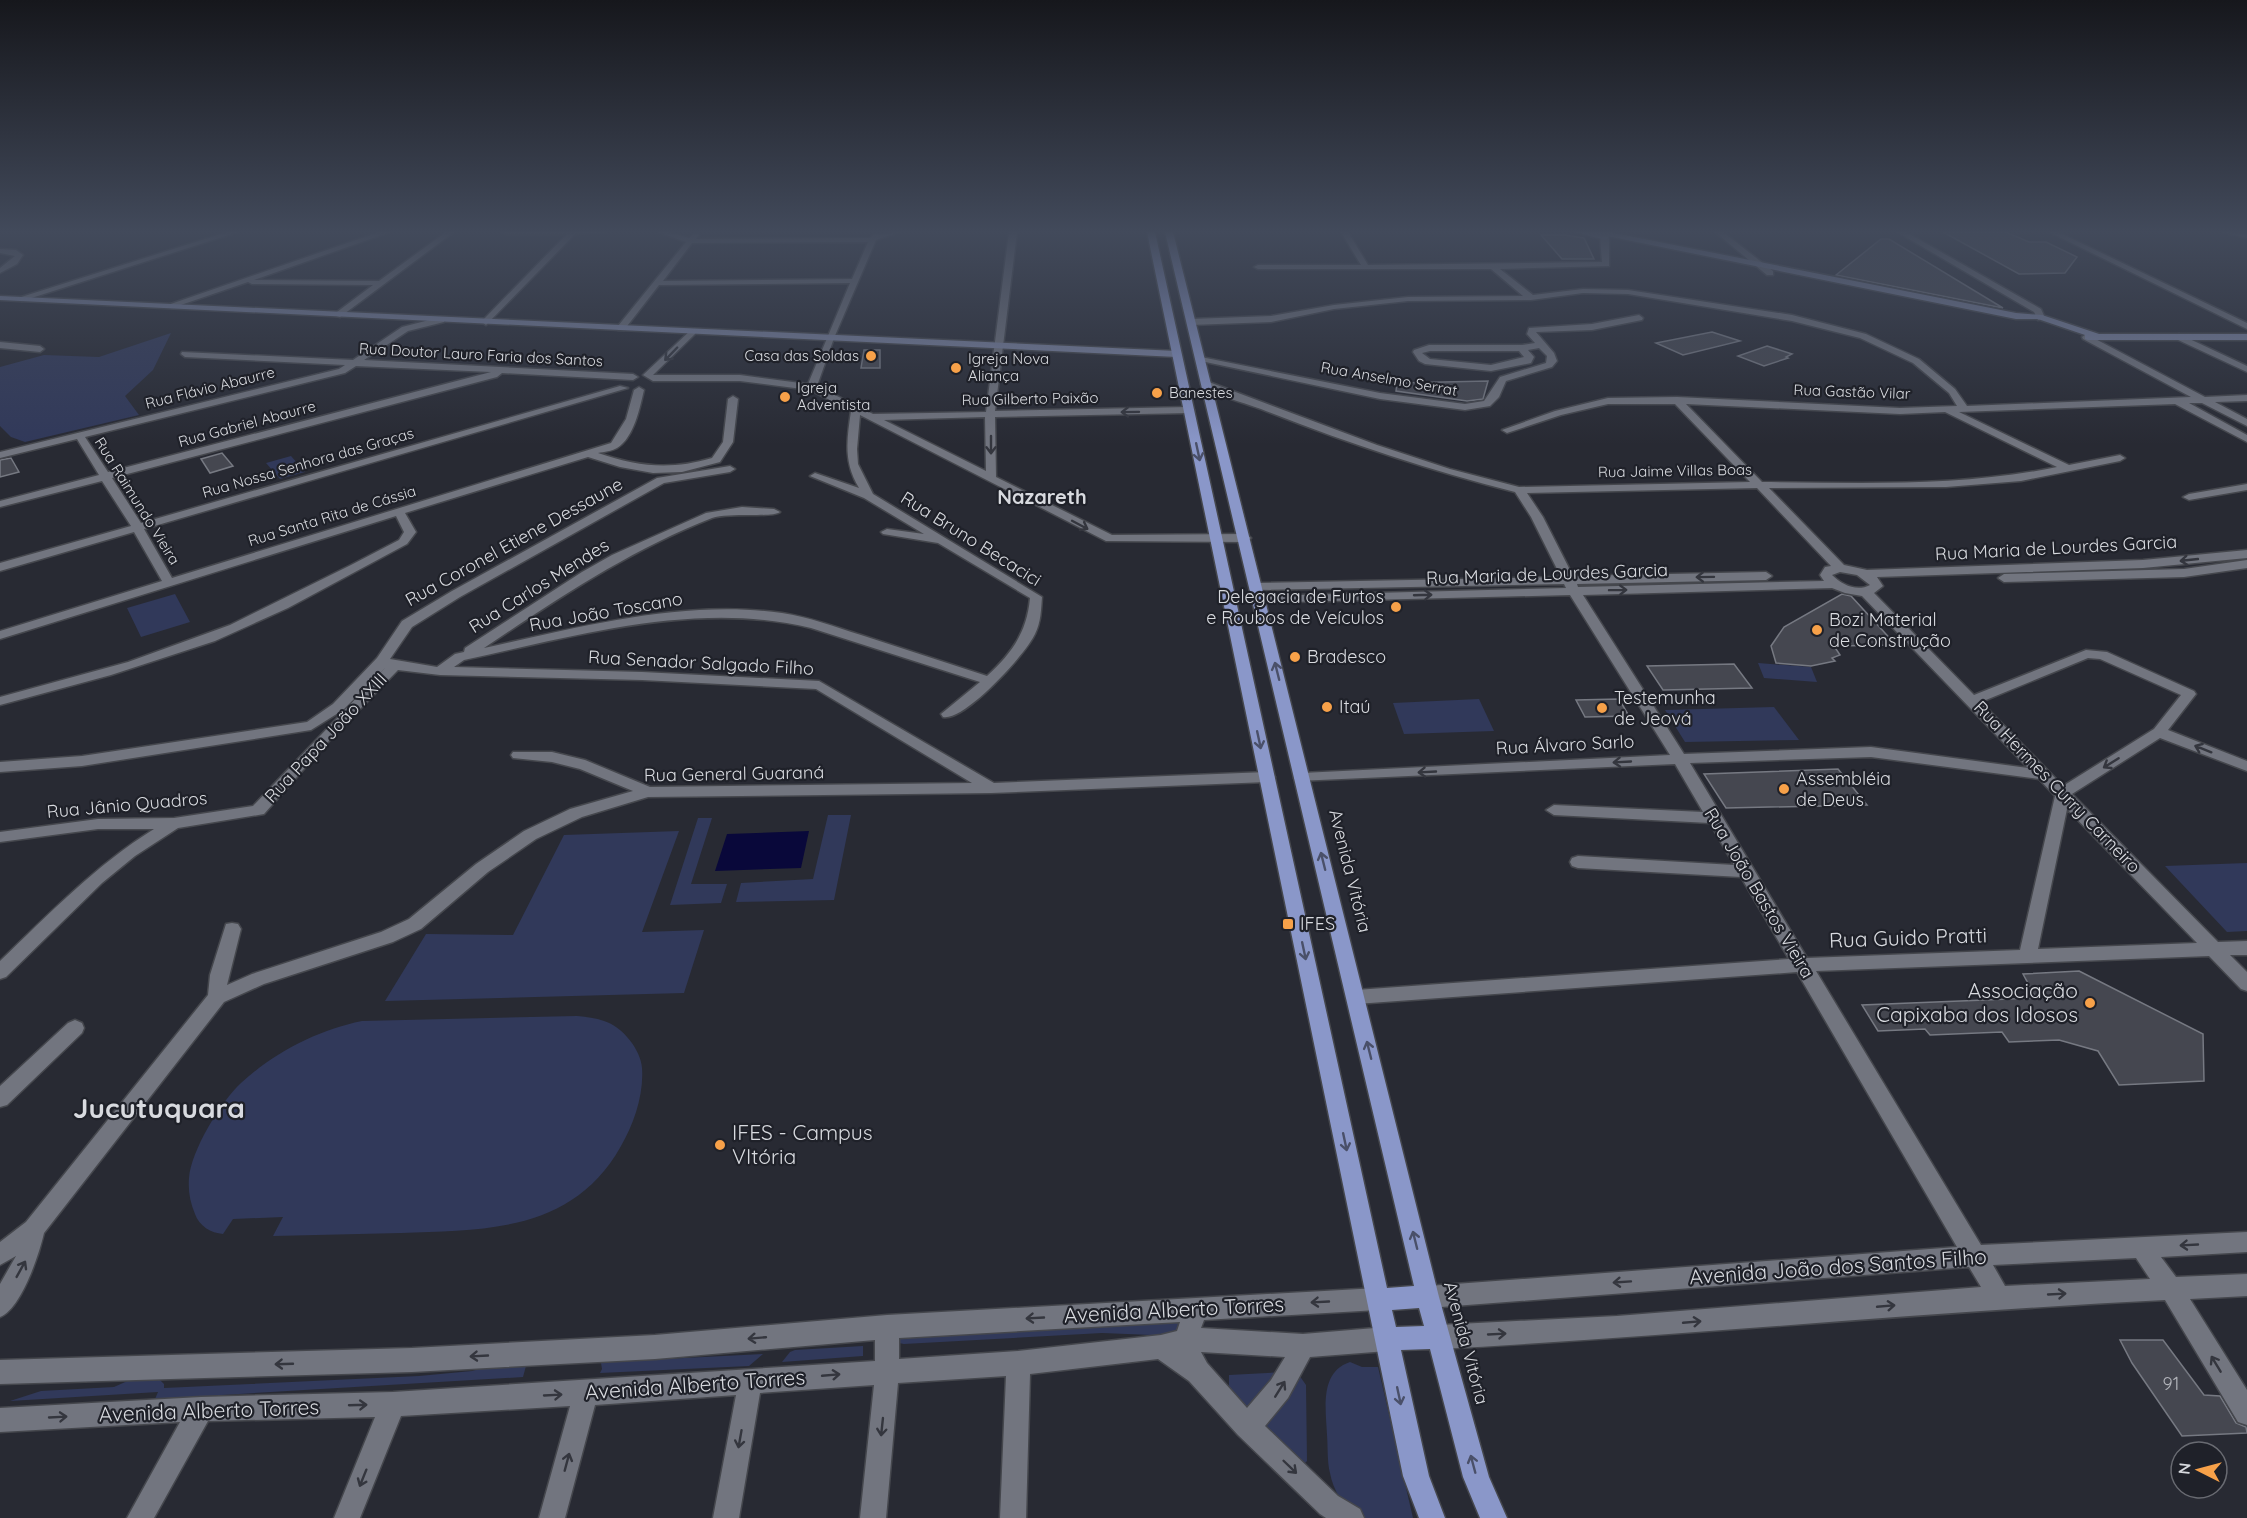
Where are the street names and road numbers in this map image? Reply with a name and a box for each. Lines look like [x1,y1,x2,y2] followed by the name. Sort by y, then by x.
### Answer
[359,339,603,370] street label: Rua Doutor Lauro Faria dos Santos
[1319,357,1459,400] street label: Rua Anselmo Serrat
[143,362,277,413] street label: Rua Flávio Abaurre
[1793,380,1911,403] street label: Rua Gastão Vilar
[961,388,1099,409] street label: Rua Gilberto Paixão
[176,396,318,451] street label: Rua Gabriel Abaurre
[200,423,416,502] street label: Rua Nossa Senhora das Graças
[90,433,184,568] street label: Rua Raimundo Vieira
[1598,460,1752,481] street label: Rua Jaime Villas Boas
[401,472,627,611] street label: Rua Coronel Etiene Dessaune
[246,481,418,550] street label: Rua Santa Rita de Cássia
[897,486,1046,591] street label: Rua Bruno Becacici
[1934,530,2178,565] street label: Rua Maria de Lourdes Garcia
[464,533,613,638] street label: Rua Carlos Mendes
[1426,558,1668,589] street label: Rua Maria de Lourdes Garcia
[527,587,684,636] street label: Rua João Toscano
[587,645,815,680] street label: Rua Senador Salgado Filho
[259,668,392,807] street label: Rua Papa João XXIII
[1969,696,2146,878] street label: Rua Hermes Curry Carneiro
[1495,729,1635,760] street label: Rua Álvaro Sarlo
[644,760,824,787] street label: Rua General Guaraná
[46,786,208,823] street label: Rua Jânio Quadros
[1699,803,1819,982] street label: Rua João Bastos Vieira
[1324,807,1377,935] street label: Avenida Vitória
[1828,921,1988,953] street label: Rua Guido Pratti
[1688,1243,1988,1289] street label: Avenida João dos Santos Filho
[1439,1279,1494,1407] street label: Avenida Vitória
[1063,1290,1285,1328] street label: Avenida Alberto Torres
[584,1363,806,1405] street label: Avenida Alberto Torres
[98,1393,320,1427] street label: Avenida Alberto Torres

